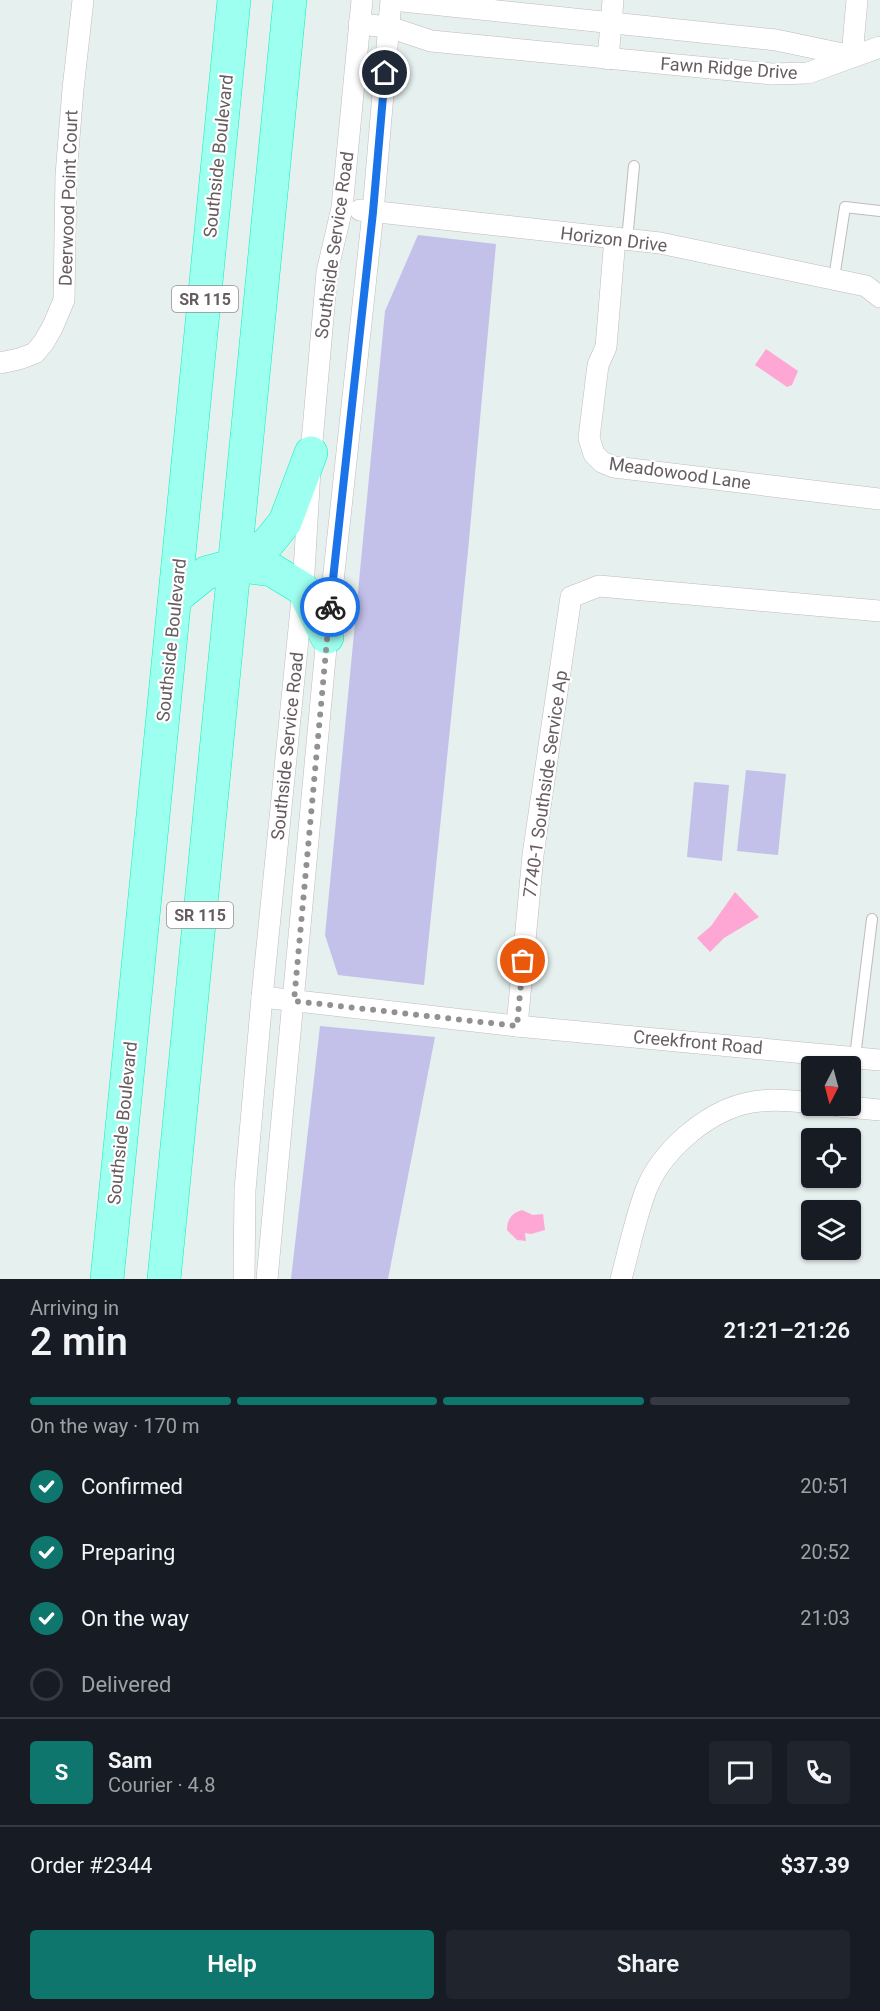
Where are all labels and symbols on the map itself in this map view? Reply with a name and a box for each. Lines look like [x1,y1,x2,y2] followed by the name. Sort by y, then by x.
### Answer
[359,47,410,98] pin
[660,53,798,83] street label: Fawn Ridge Drive
[199,73,237,239] street label: Southside Boulevard
[54,109,82,286] street label: Deerwood Point Court
[310,150,358,340] street label: Southside Service Road
[559,222,669,256] street label: Horizon Drive
[172,286,238,312] road number: SR 115
[608,453,752,493] street label: Meadowood Lane
[152,557,190,723] street label: Southside Boulevard
[300,577,360,637] courier
[267,651,307,841] street label: Southside Service Road
[519,669,571,899] street label: 7740-1 Southside Service Ap
[167,902,233,928] road number: SR 115
[497,935,548,986] pin
[632,1026,764,1058] street label: Creekfront Road
[103,1040,141,1206] street label: Southside Boulevard
[801,1056,861,1116] north arrow

